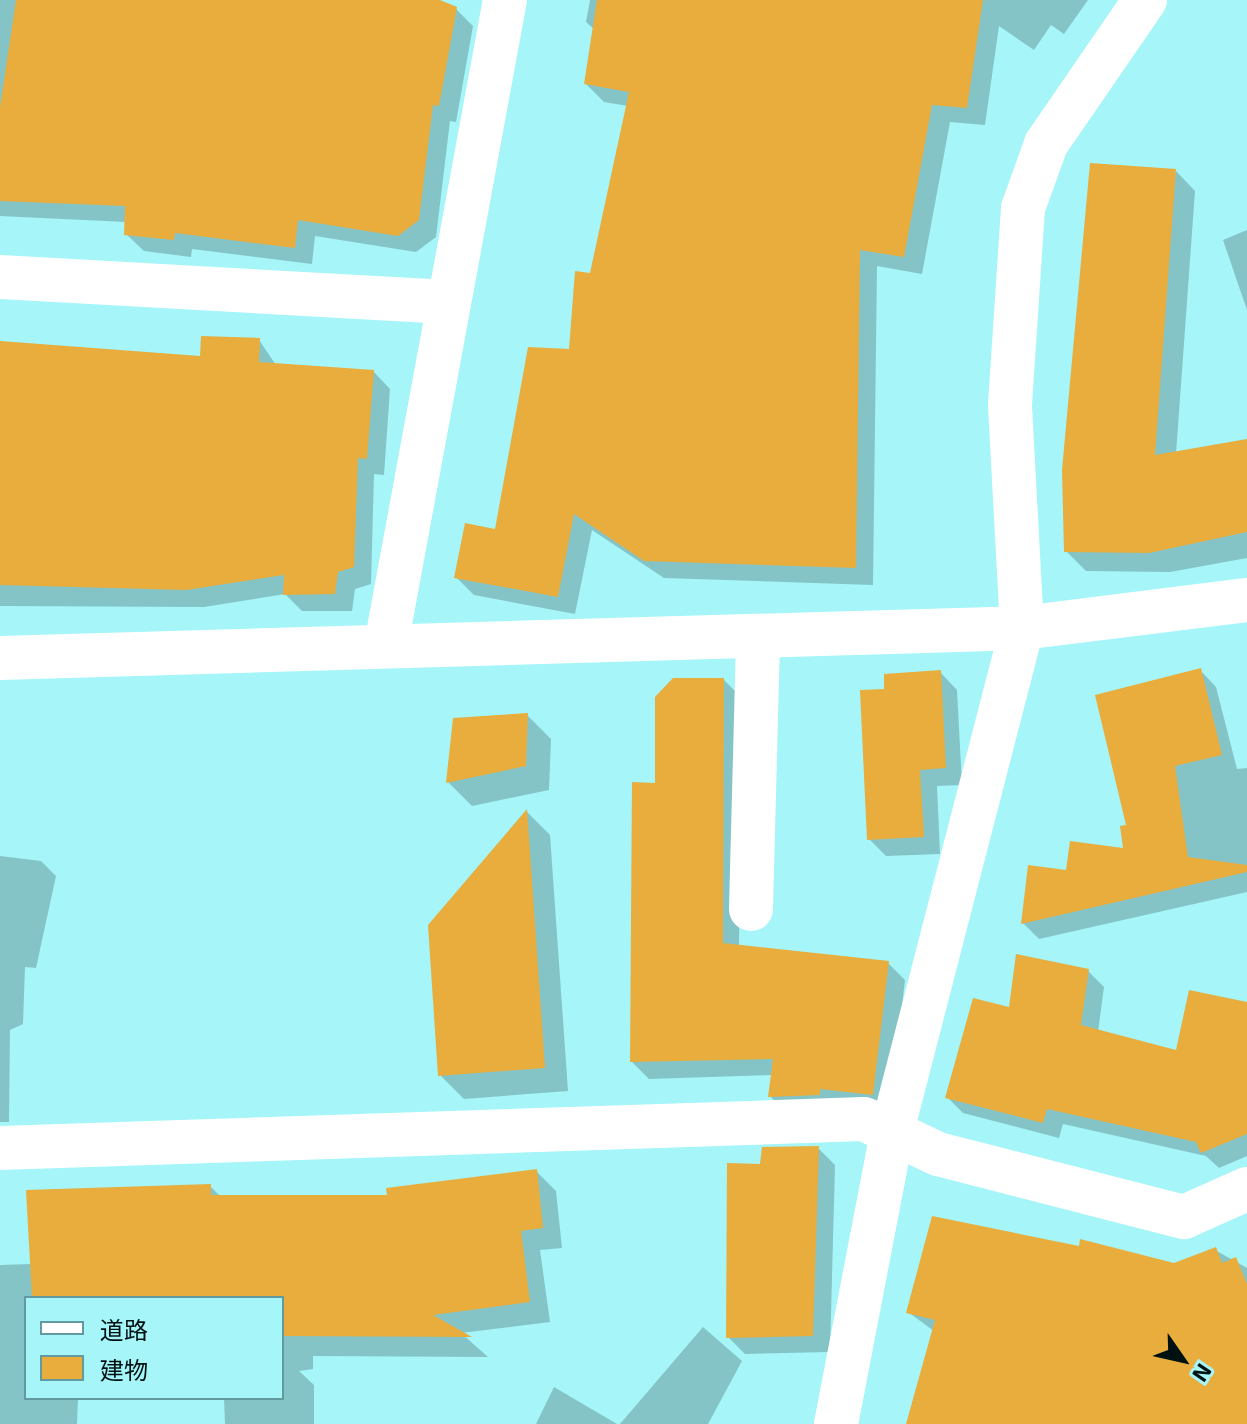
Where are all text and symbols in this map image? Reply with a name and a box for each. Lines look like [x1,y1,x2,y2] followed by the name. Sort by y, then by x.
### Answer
[24,1296,284,1400] legend
[100,1315,148,1344] text: 道路
[1143,1320,1223,1400] north arrow
[100,1355,148,1384] text: 建物
[1188,1360,1218,1387] text: N

